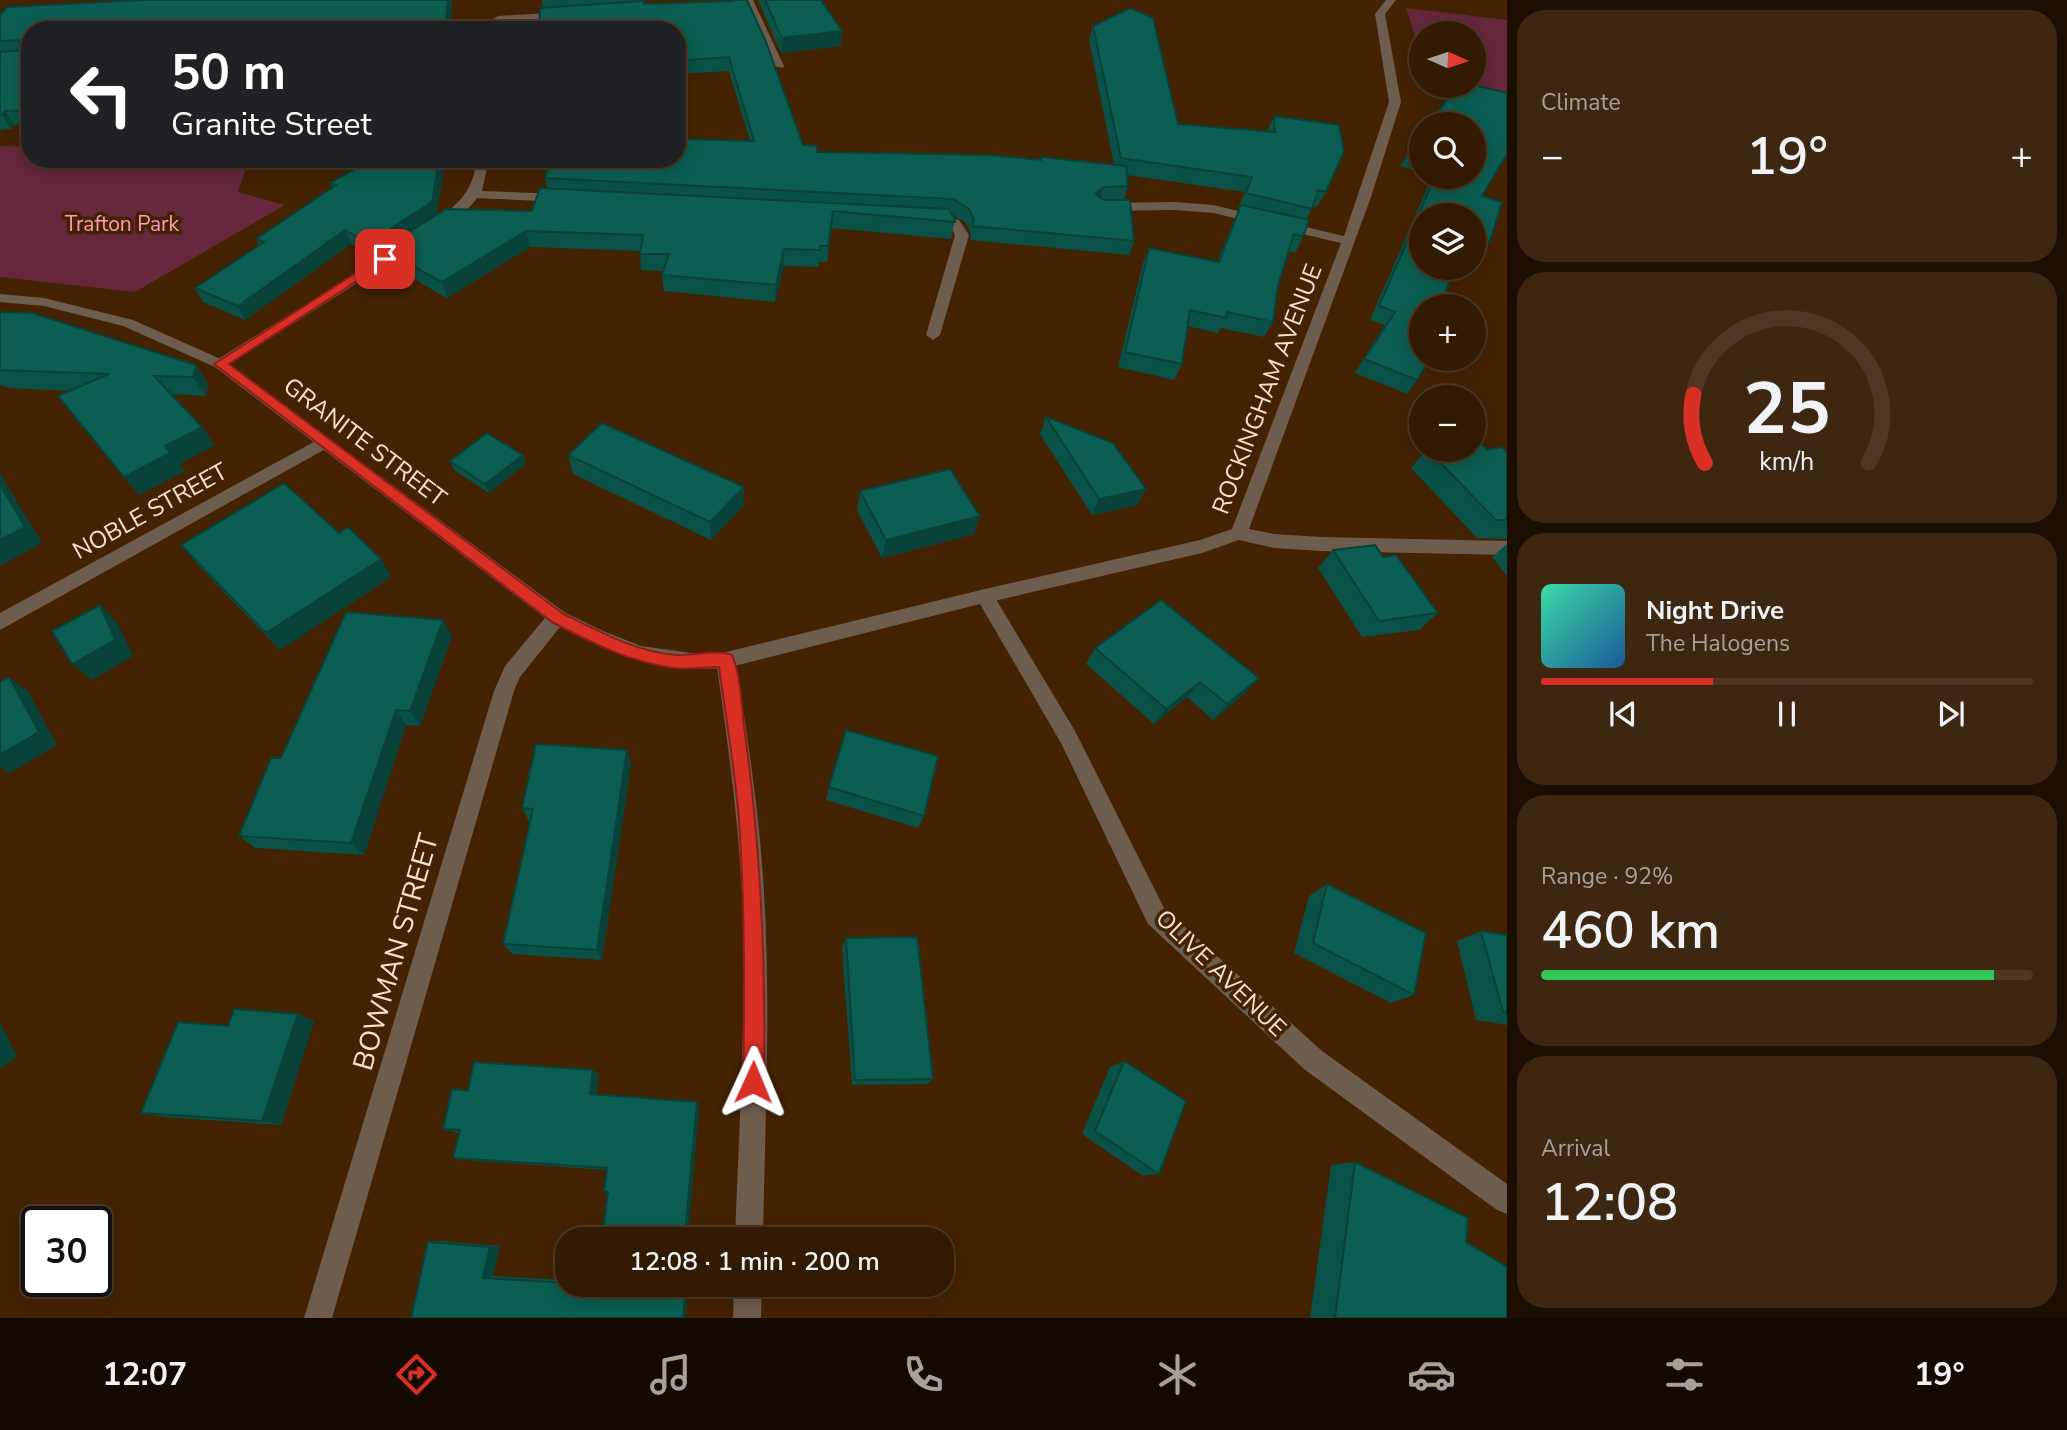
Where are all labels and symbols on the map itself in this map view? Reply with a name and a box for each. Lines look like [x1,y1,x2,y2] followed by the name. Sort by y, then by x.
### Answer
[1409,21,1486,98] north arrow
[65,210,180,238] park label: Trafton Park
[355,229,415,289] pin
[1205,259,1329,519] street label: ROCKINGHAM AVENUE
[277,370,453,514] street label: GRANITE STREET
[67,455,234,567] street label: NOBLE STREET
[344,829,448,1075] street label: BOWMAN STREET
[1149,902,1293,1044] street label: OLIVE AVENUE
[716,1045,790,1119] position arrow
[21,1206,112,1297] speed limit sign: 30

